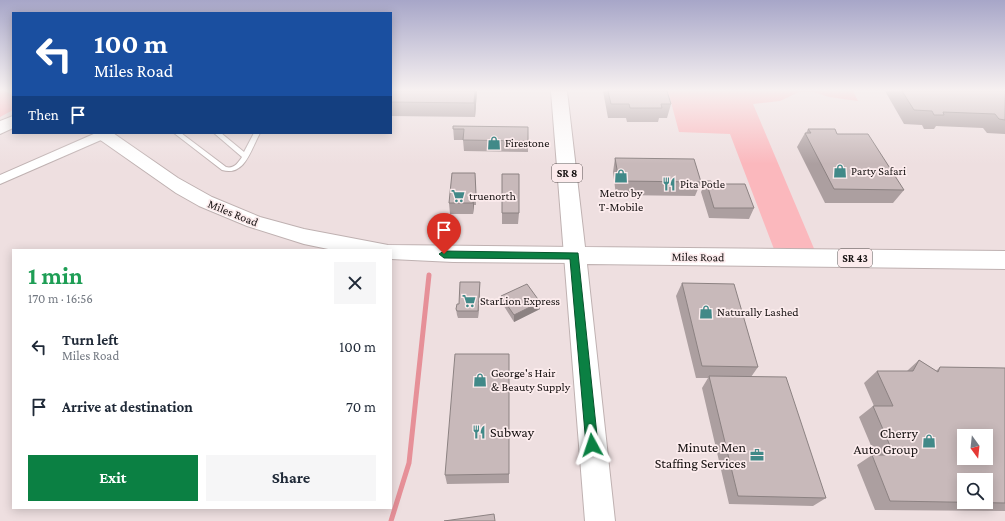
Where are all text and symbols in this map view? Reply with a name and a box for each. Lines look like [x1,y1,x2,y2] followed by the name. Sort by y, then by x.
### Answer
[28,28,80,80] icon: left
[94,28,168,59] text: 100 m
[94,61,173,81] text: Miles Road
[67,104,89,126] icon: arrive
[28,107,59,123] text: Then
[486,135,502,151] shop icon: Firestone
[505,136,550,150] place label: Firestone
[832,163,848,179] shop icon: Party Safari
[552,164,582,182] road number: SR 8
[851,164,906,178] place label: Party Safari
[613,168,629,184] shop icon: Metro by T-Mobile
[661,176,677,192] restaurant icon: Pita Potle
[680,177,725,191] place label: Pita Potle
[599,186,643,214] place label: Metro by T-Mobile
[450,188,466,204] supermarket icon: truenorth
[469,189,517,203] place label: truenorth
[206,197,261,230] street label: Miles Road
[427,213,461,254] pin
[433,219,455,241] icon: arrive
[838,249,872,267] road number: SR 43
[671,250,725,264] street label: Miles Road
[28,262,83,289] text: 1 min
[334,262,376,304] button: close
[28,291,93,306] text: 170 m · 16:56
[461,293,477,309] supermarket icon: StarLion Express
[480,294,560,308] place label: StarLion Express
[698,304,714,320] shop icon: Naturally Lashed
[717,305,799,319] place label: Naturally Lashed
[62,332,118,348] text: Turn left
[28,336,50,358] icon: left
[339,339,376,355] text: 100 m
[62,348,119,363] text: Miles Road
[491,366,571,394] place label: George's Hair & Beauty Supply
[472,372,488,388] shop icon: George's Hair & Beauty Supply
[28,396,50,418] icon: arrive
[62,399,193,415] text: Arrive at destination
[346,399,376,415] text: 70 m
[471,424,487,440] restaurant icon: Subway
[490,424,535,440] place label: Subway
[571,424,613,466] position arrow
[853,425,919,457] place label: Cherry Auto Group
[957,429,993,465] north arrow
[957,429,993,509] map controls
[921,433,937,449] shop icon: Cherry Auto Group
[655,439,746,471] place label: Minute Men Staffing Services
[749,447,765,463] office icon: Minute Men Staffing Services
[28,455,198,501] button: Exit
[206,455,376,501] button: Share
[957,473,993,509] button: search

